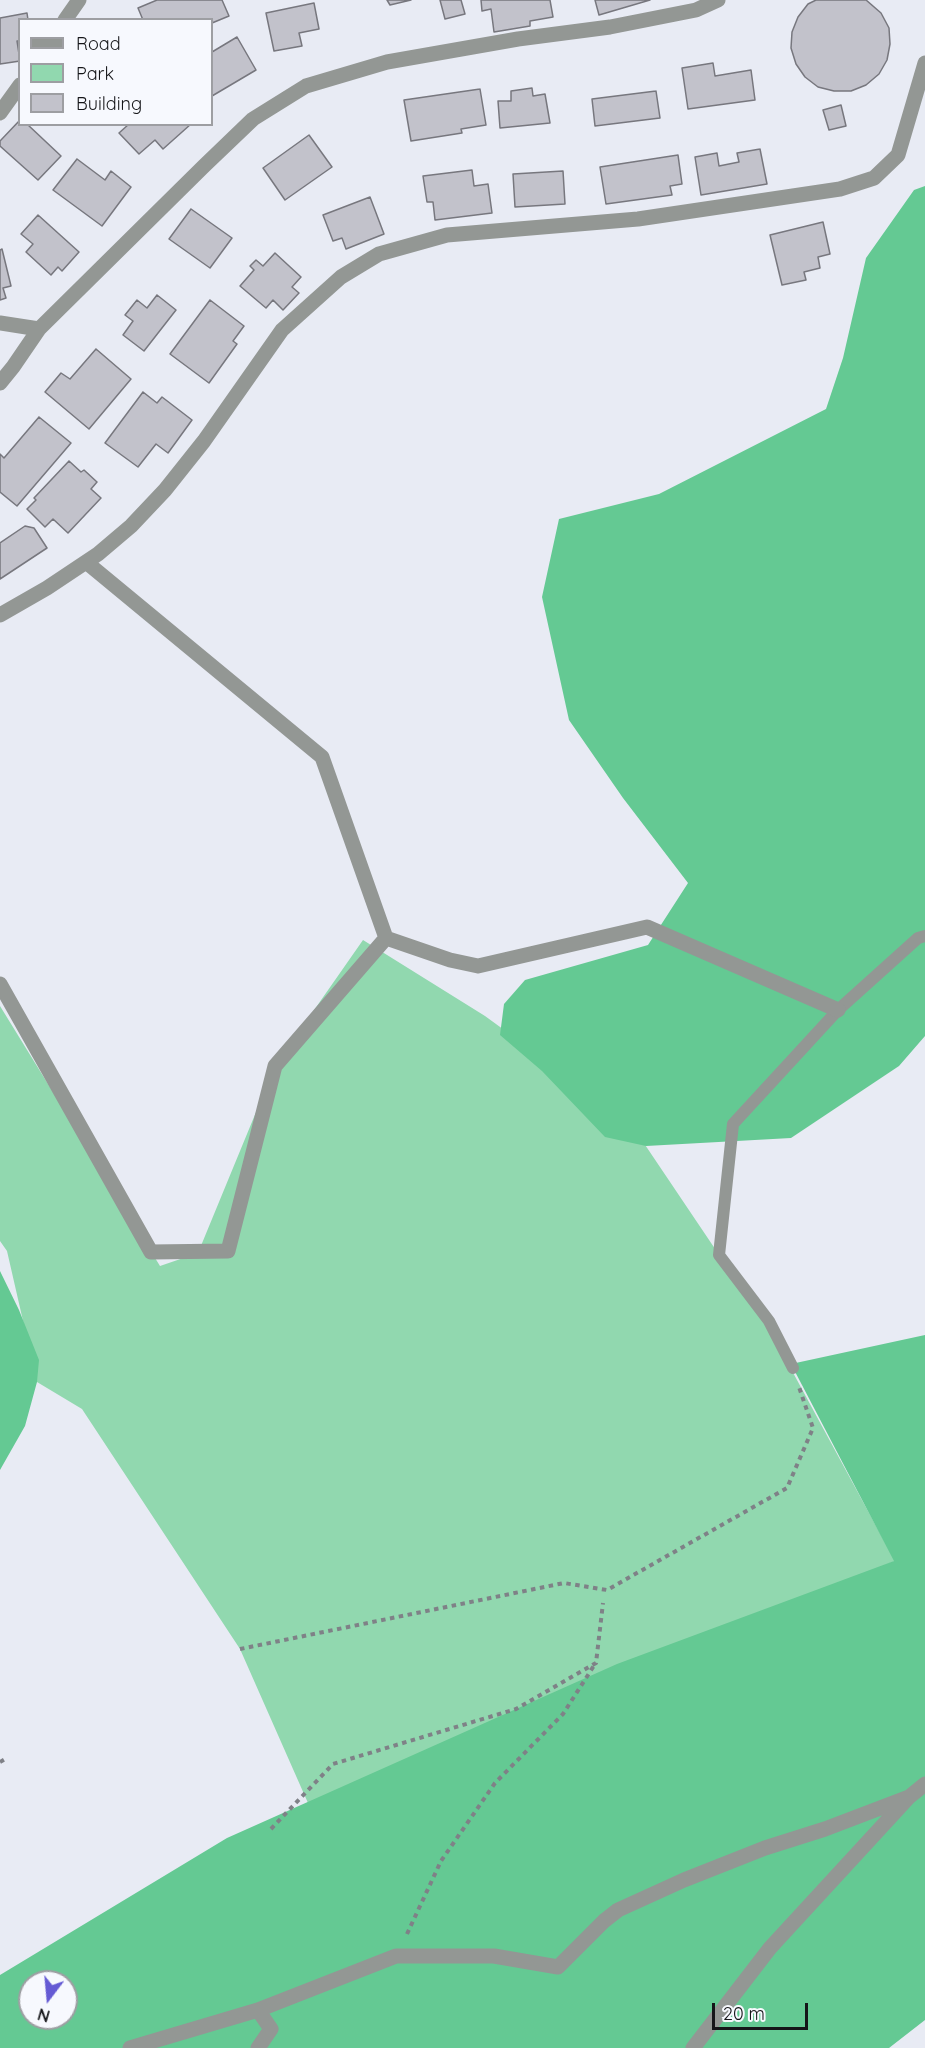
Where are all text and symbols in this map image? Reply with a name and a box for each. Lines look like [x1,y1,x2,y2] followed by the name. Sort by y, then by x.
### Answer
[18,18,213,126] legend
[76,32,121,55] text: Road
[76,62,114,85] text: Park
[76,92,142,115] text: Building
[18,1970,78,2030] north arrow
[715,1991,811,2029] scale bar
[723,2002,765,2025] text: 20 m
[35,2004,52,2027] text: N

